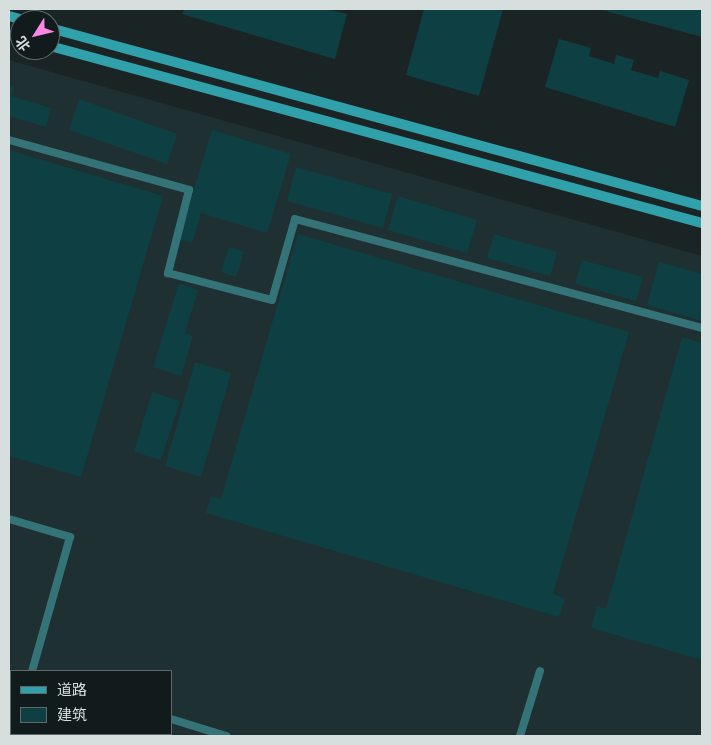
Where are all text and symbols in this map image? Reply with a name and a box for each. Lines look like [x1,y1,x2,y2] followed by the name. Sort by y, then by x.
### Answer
[10,10,60,60] north arrow
[11,32,36,55] text: 北
[10,670,172,735] legend
[57,680,87,701] text: 道路
[57,705,87,726] text: 建筑

